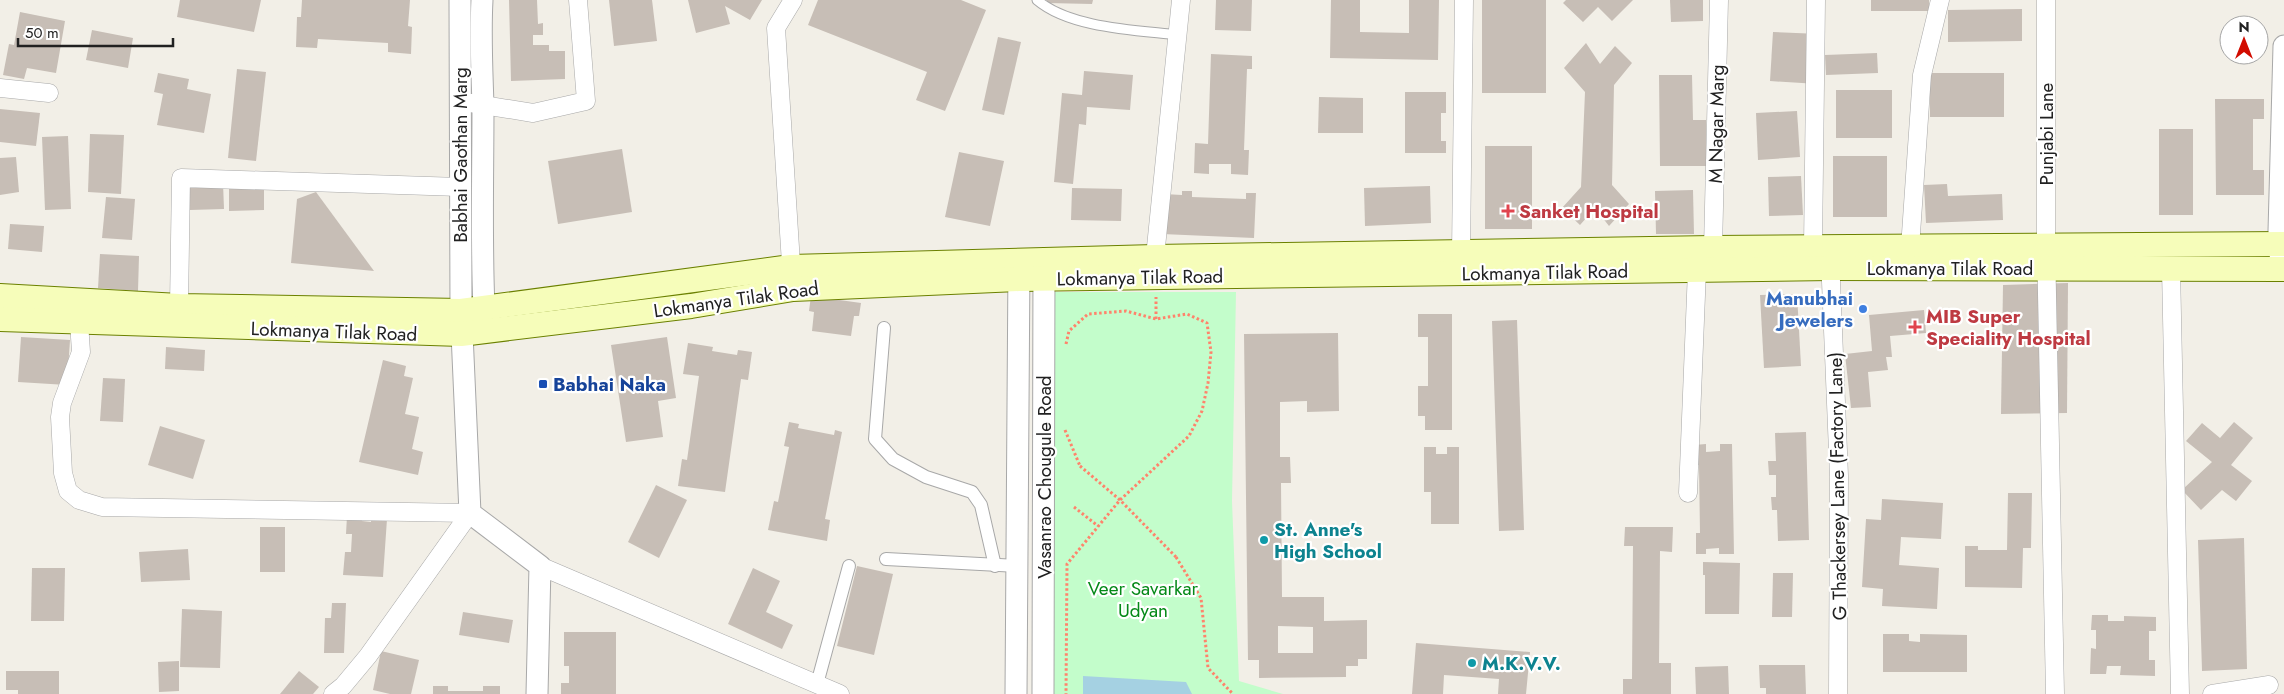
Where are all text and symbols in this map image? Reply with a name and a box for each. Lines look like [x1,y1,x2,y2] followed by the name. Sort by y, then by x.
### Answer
[18,15,172,47] scale bar
[2219,15,2269,65] north arrow
[2238,17,2250,37] text: N
[25,22,59,44] text: 50 m
[1702,64,1731,184] street label: M Nagar Marg
[447,67,474,243] street label: Babhai Gaothan Marg
[2033,82,2060,185] street label: Punjabi Lane
[1519,198,1659,225] place label: Sanket Hospital
[1501,204,1515,218] marker: Sanket Hospital
[1867,255,2033,282] street label: Lokmanya Tilak Road
[1461,258,1629,287] street label: Lokmanya Tilak Road
[1056,263,1224,292] street label: Lokmanya Tilak Road
[652,275,820,324] street label: Lokmanya Tilak Road
[1766,285,1853,334] place label: Manubhai Jewelers
[1857,303,1869,315] marker: Manubhai Jewelers
[1926,303,2091,352] place label: MIB Super Speciality Hospital
[250,315,418,348] street label: Lokmanya Tilak Road
[1908,320,1922,334] marker: MIB Super Speciality Hospital
[1822,351,1853,621] street label: G Thackersey Lane (Factory Lane)
[553,371,666,398] place label: Babhai Naka
[1031,375,1058,579] street label: Vasanrao Chougule Road
[537,378,549,390] marker: Babhai Naka
[1274,516,1382,565] place label: St. Anne's High School
[1258,534,1270,546] marker: St. Anne's High School
[1088,575,1199,624] park label: Veer Savarkar Udyan
[1482,650,1561,677] place label: M.K.V.V.
[1466,657,1478,669] marker: M.K.V.V.

